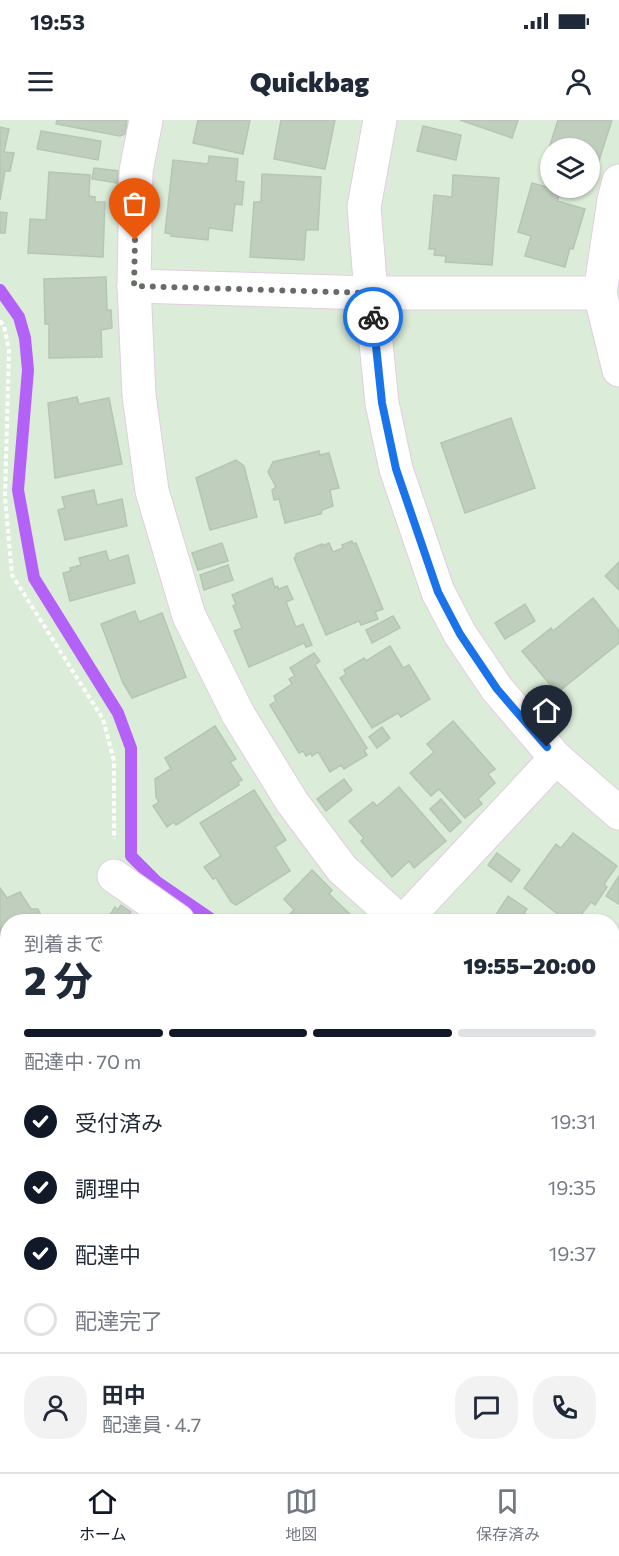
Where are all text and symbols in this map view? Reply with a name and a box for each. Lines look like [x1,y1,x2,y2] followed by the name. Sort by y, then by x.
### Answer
[30,8,85,35] text: 19:53
[24,65,57,98] icon: menu
[250,65,369,98] text: Quickbag
[562,65,595,98] icon: person
[540,138,600,198] map controls
[540,138,600,198] button: layers
[109,178,160,240] pin
[118,187,151,220] icon: bag
[343,287,403,347] courier
[357,301,390,334] icon: bike
[521,685,572,747] pin
[530,694,563,727] icon: home
[24,931,104,955] text: 到着まで
[463,952,596,979] text: 19:55–20:00
[24,955,93,1003] text: 2 分
[24,1049,141,1073] text: 配達中 · 70 m
[24,1105,57,1138] icon: check
[75,1109,163,1136] text: 受付済み
[551,1109,596,1133] text: 19:31
[24,1171,57,1204] icon: check
[75,1175,141,1202] text: 調理中
[548,1175,596,1199] text: 19:35
[24,1237,57,1270] icon: check
[75,1241,141,1268] text: 配達中
[549,1241,596,1265] text: 19:37
[75,1307,163,1334] text: 配達完了
[24,1376,87,1439] button: person
[455,1376,518,1439] button: chat
[533,1376,596,1439] button: phone
[102,1381,146,1408] text: 田中
[102,1412,201,1436] text: 配達員 · 4.7
[79,1485,127,1545] tab: ホーム
[285,1485,318,1545] tab: 地図
[476,1485,540,1545] tab: 保存済み

